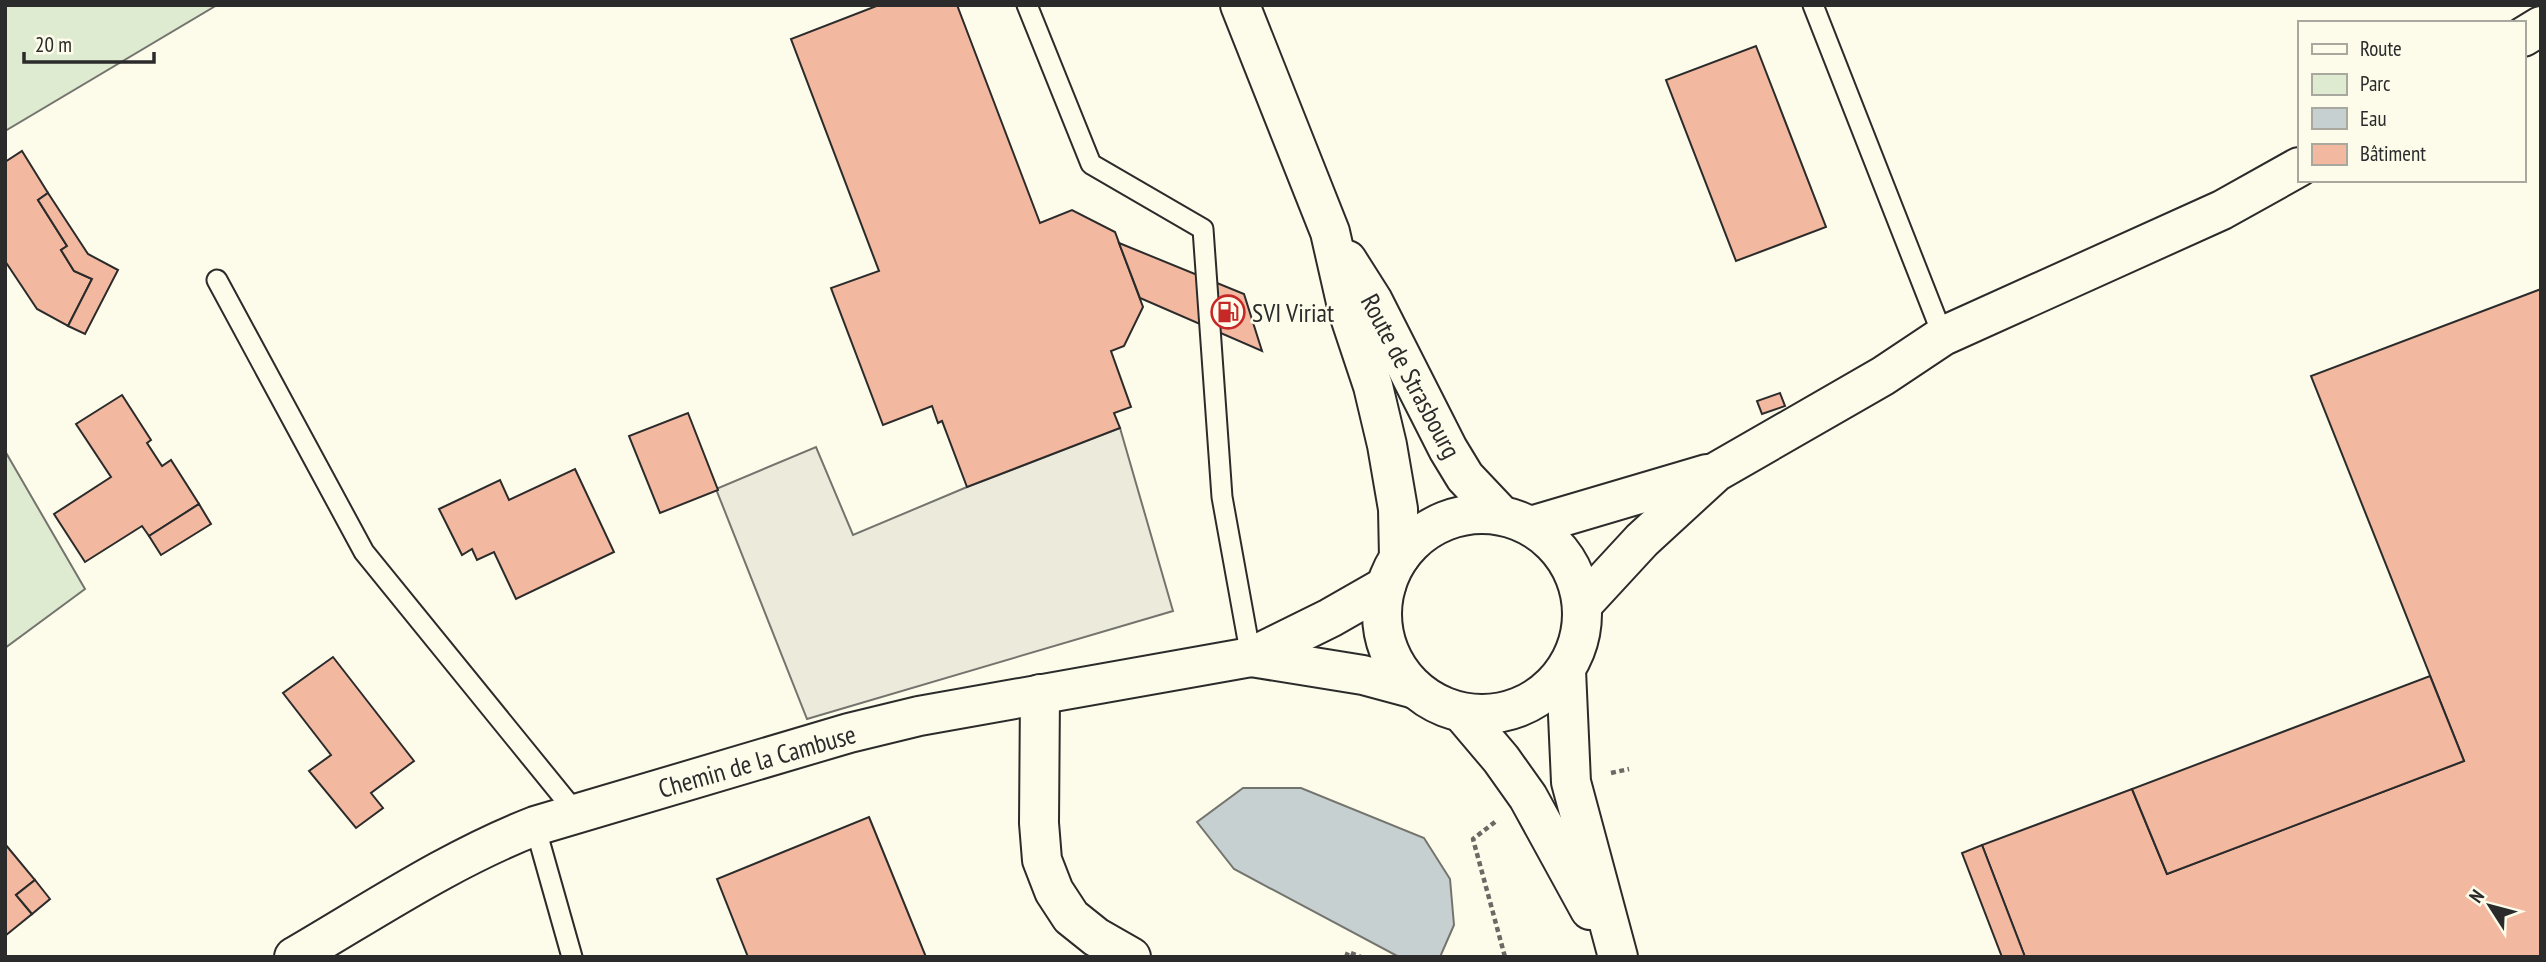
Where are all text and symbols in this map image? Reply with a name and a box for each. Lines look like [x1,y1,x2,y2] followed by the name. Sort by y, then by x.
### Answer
[24,21,154,65] scale bar
[2298,21,2525,182] legend
[35,31,72,58] text: 20 m
[2360,35,2402,62] text: Route
[2360,70,2391,97] text: Parc
[2360,105,2387,132] text: Eau
[2360,140,2426,167] text: Bâtiment
[1354,288,1468,464] street label: Route de Strasbourg
[1209,293,1247,331] fuel station icon: SVI Viriat
[1252,296,1334,329] place label: SVI Viriat
[654,717,860,805] street label: Chemin de la Cambuse
[2455,871,2525,941] north arrow
[2464,885,2489,907] text: N

